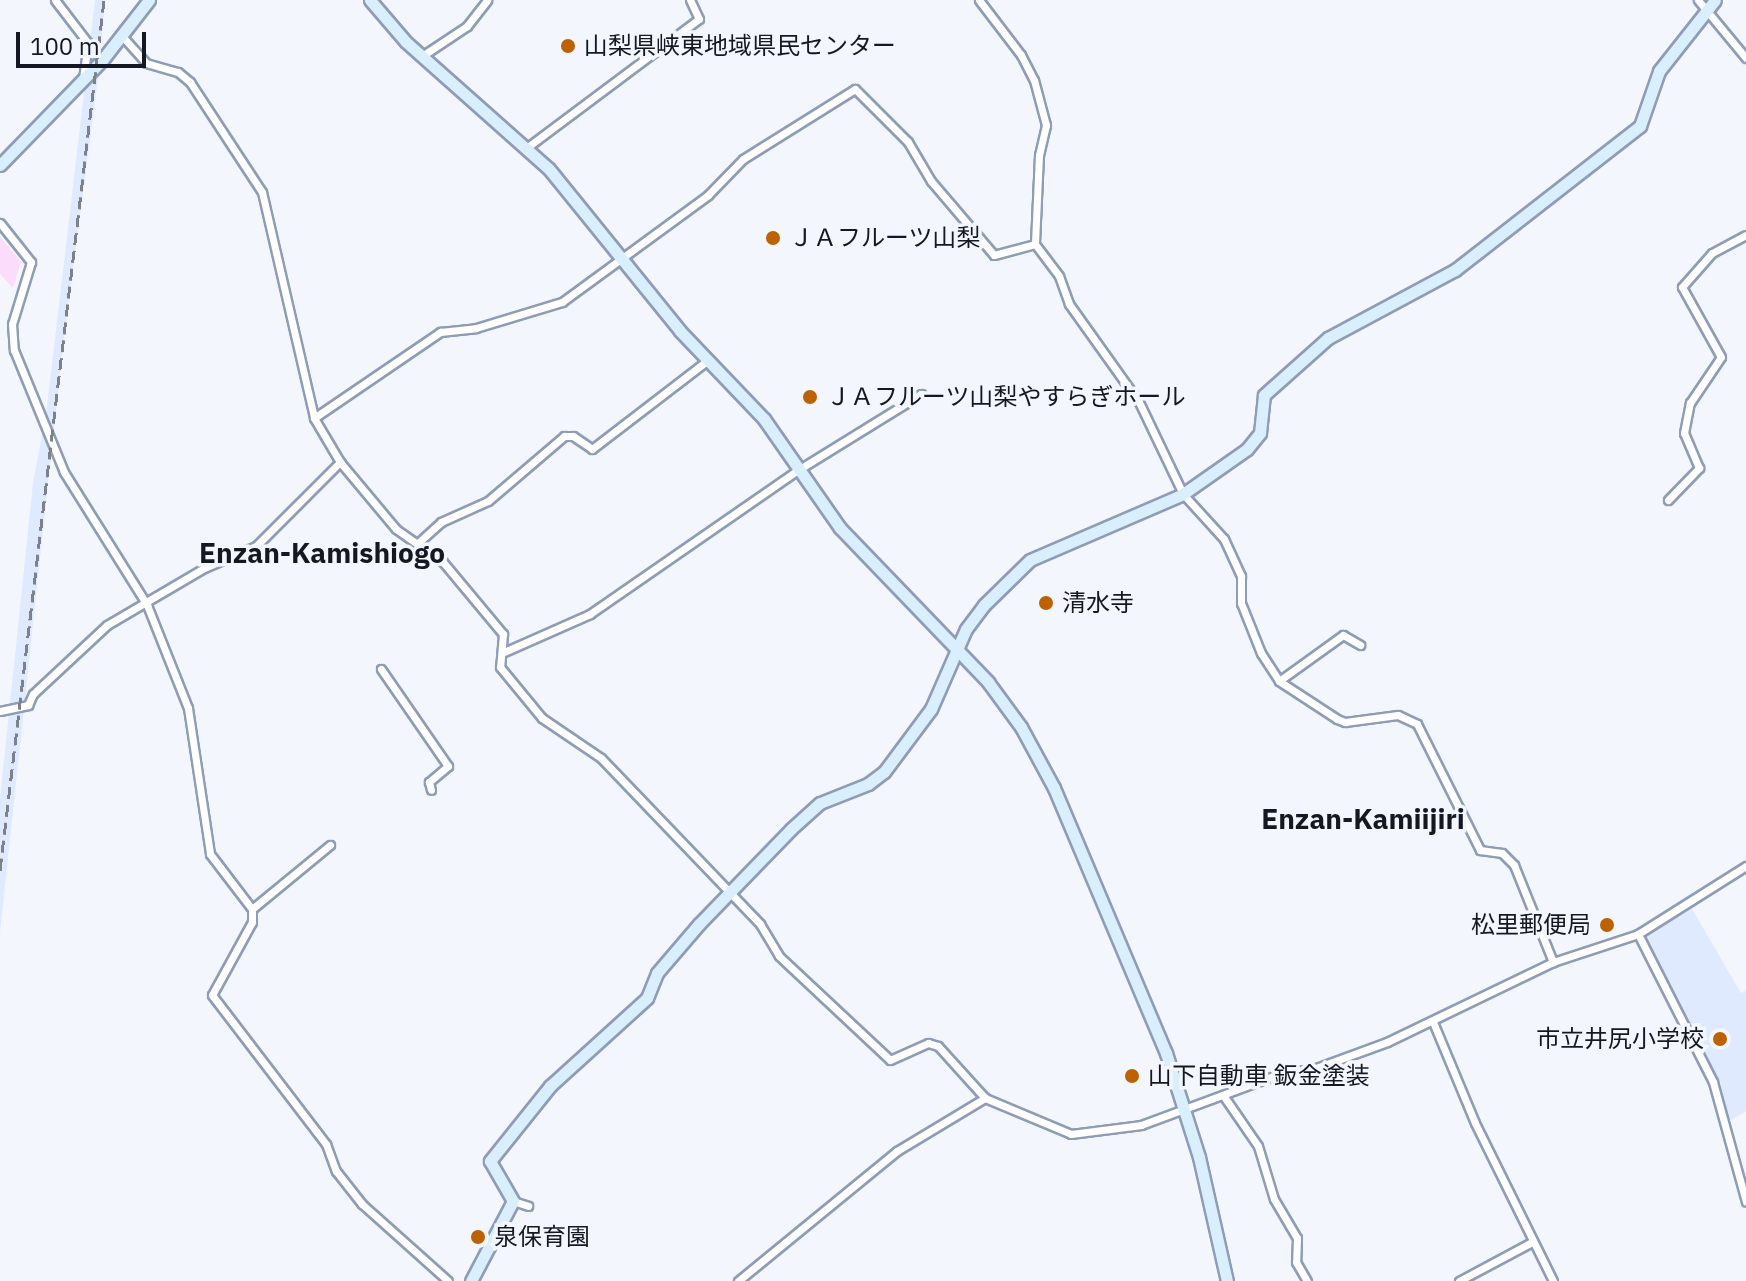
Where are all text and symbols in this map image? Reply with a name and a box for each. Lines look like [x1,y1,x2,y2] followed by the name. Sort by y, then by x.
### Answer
[20,16,150,66] scale bar
[30,30,100,62] text: 100 m
[584,32,896,60] place label: 山梨県峡東地域県民センター
[559,37,577,55] marker: 山梨県峡東地域県民センター
[789,224,981,252] place label: ＪＡフルーツ山梨
[764,229,782,247] marker: ＪＡフルーツ山梨
[826,383,1186,411] place label: ＪＡフルーツ山梨やすらぎホール
[801,388,819,406] marker: ＪＡフルーツ山梨やすらぎホール
[199,536,445,570] district label: Enzan-Kamishiogo
[1062,589,1134,617] place label: 清水寺
[1037,594,1055,612] marker: 清水寺
[1261,802,1465,836] district label: Enzan-Kamiijiri
[1471,911,1591,939] place label: 松里郵便局
[1598,916,1616,934] marker: 松里郵便局
[1536,1025,1704,1053] place label: 市立井尻小学校
[1711,1030,1729,1048] marker: 市立井尻小学校
[1148,1062,1370,1090] place label: 山下自動車 鈑金塗装
[1123,1067,1141,1085] marker: 山下自動車 鈑金塗装
[494,1223,590,1251] place label: 泉保育園
[469,1228,487,1246] marker: 泉保育園

